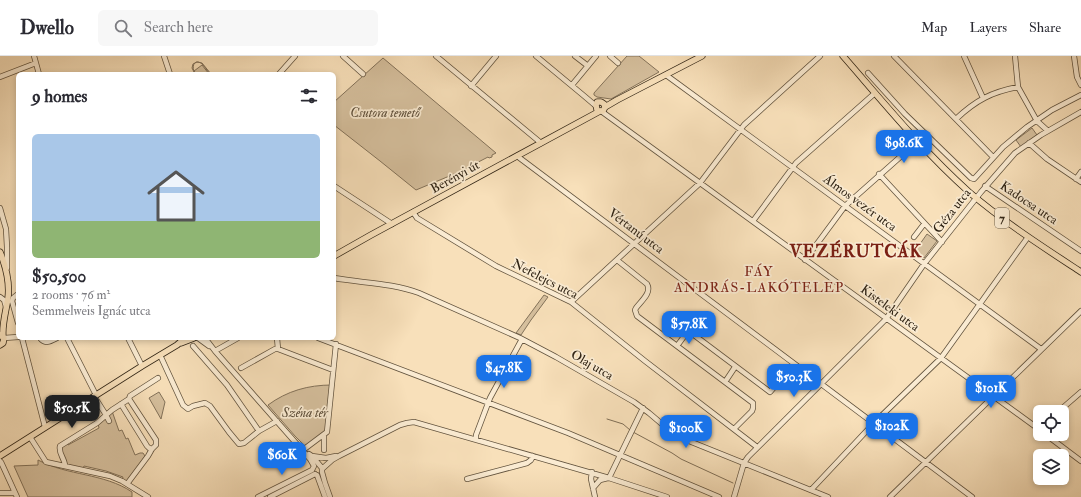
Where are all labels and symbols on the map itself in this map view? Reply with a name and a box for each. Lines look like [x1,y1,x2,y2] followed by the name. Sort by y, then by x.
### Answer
[350,105,422,121] park label: Csutora temető
[871,130,937,164] pin: $98.6K
[428,157,483,198] street label: Berényi út
[819,170,901,235] street label: Álmos vezér utca
[997,178,1061,229] street label: Kadocsa utca
[930,185,975,236] street label: Géza utca
[605,205,667,257] street label: Vértanú utca
[995,208,1009,228] road number: 7
[789,239,923,262] district label: VEZÉRUTCÁK
[509,256,581,303] street label: Nefelejcs utca
[673,263,844,296] district label: FÁY ANDRÁS-LAKÓTELEP
[857,281,923,335] street label: Kisteleki utca
[656,311,722,345] pin: $57.8K
[568,346,617,384] street label: Olaj utca
[471,355,537,389] pin: $47.8K
[761,364,827,398] pin: $50.3K
[963,375,1019,409] pin: $101K
[39,395,105,429] pin: $50.5K
[281,405,329,421] park label: Széna tér
[864,413,920,447] pin: $102K
[658,415,714,449] pin: $100K
[258,442,306,476] pin: $60K

